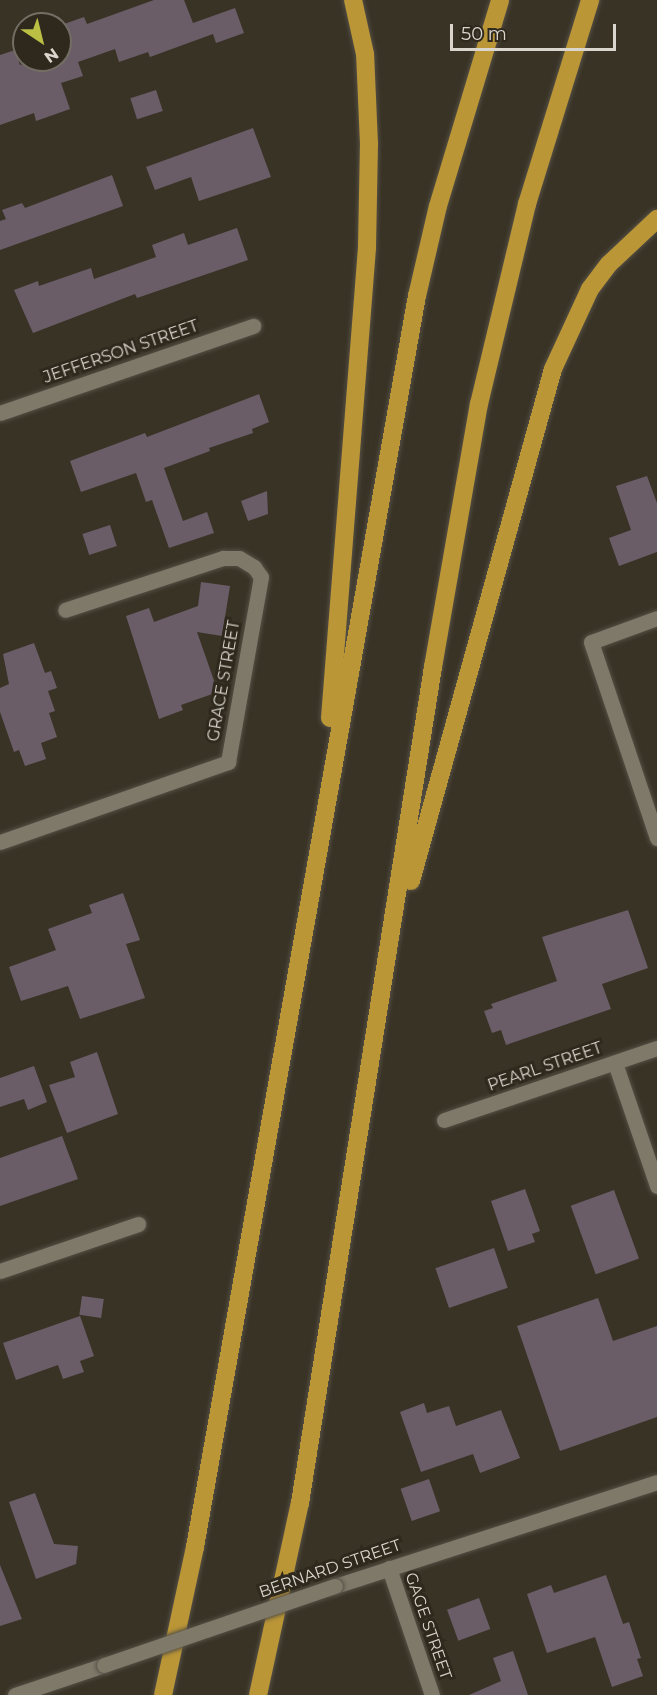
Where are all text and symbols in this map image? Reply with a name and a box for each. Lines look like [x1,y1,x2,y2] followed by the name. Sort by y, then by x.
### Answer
[12,12,72,72] north arrow
[453,12,620,50] scale bar
[461,23,507,45] text: 50 m
[41,44,62,67] text: N
[41,316,201,388] street label: JEFFERSON STREET
[204,619,244,743] street label: GRACE STREET
[485,1038,605,1096] street label: PEARL STREET
[257,1536,403,1602] street label: BERNARD STREET
[401,1570,455,1682] street label: GAGE STREET

